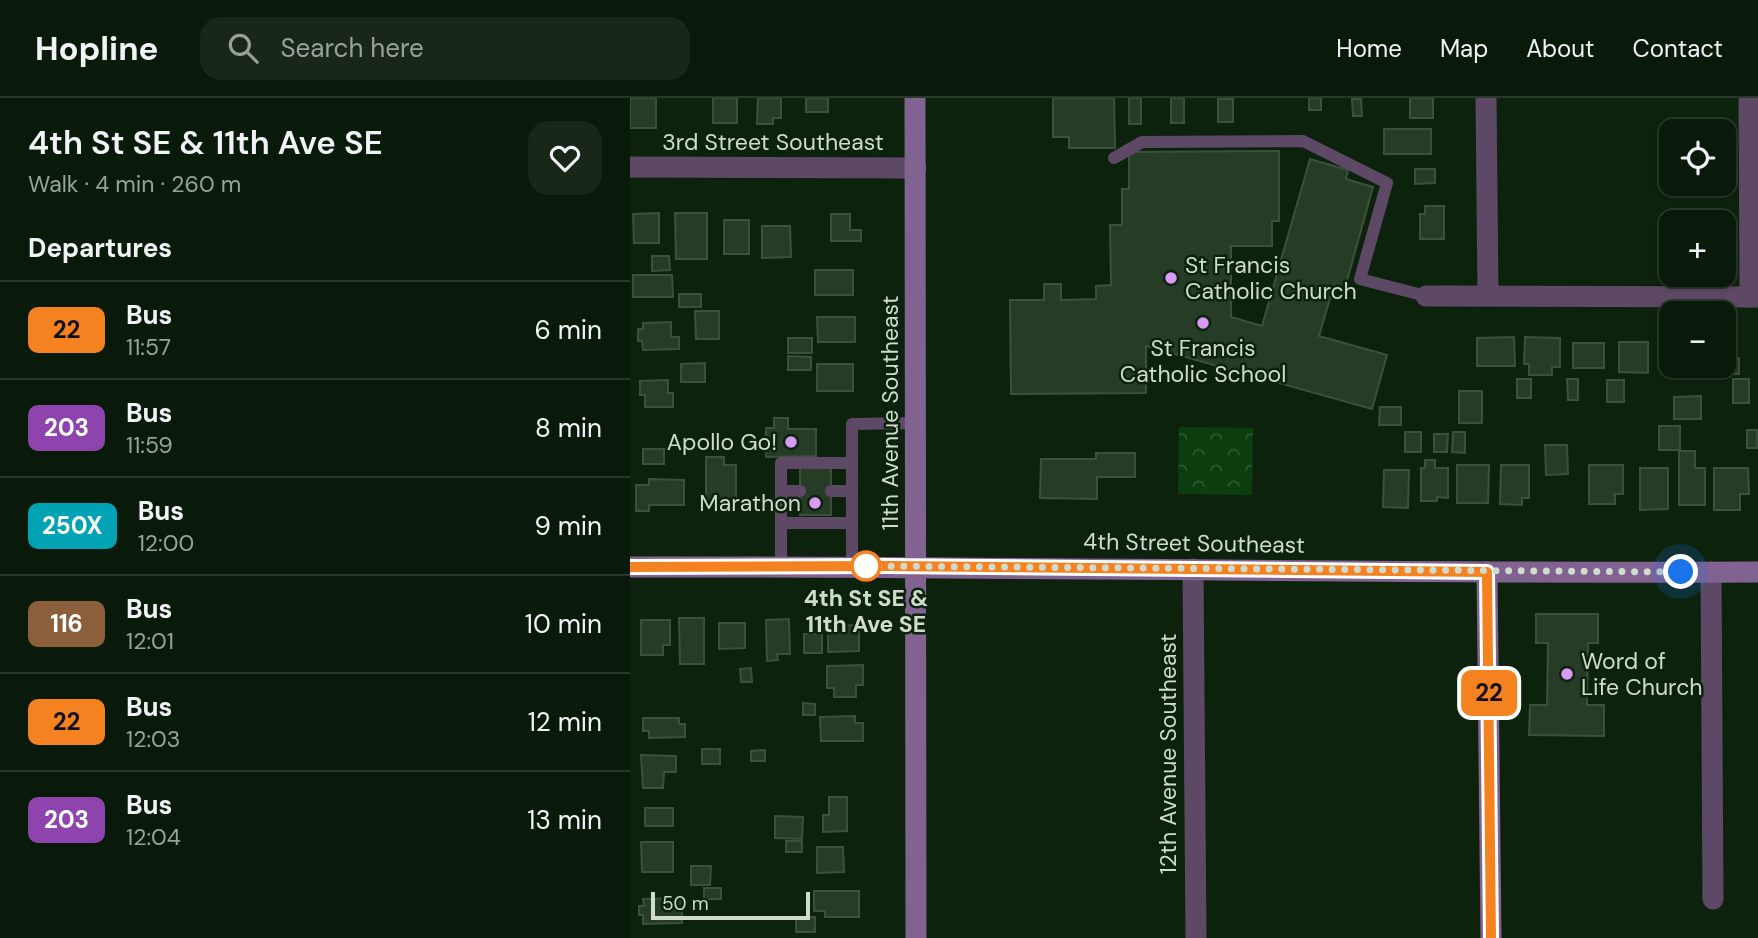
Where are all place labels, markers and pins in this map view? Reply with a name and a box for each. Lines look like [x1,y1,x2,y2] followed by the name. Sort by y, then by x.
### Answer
[1185,250,1357,306] place label: St Francis Catholic Church
[1163,270,1179,286] marker: St Francis Catholic Church
[1195,315,1211,331] marker: St Francis Catholic School
[1120,333,1286,389] place label: St Francis Catholic School
[667,427,777,457] place label: Apollo Go!
[783,434,799,450] marker: Apollo Go!
[699,488,801,518] place label: Marathon
[807,495,823,511] marker: Marathon
[851,551,881,581] marker: 4th St SE & 11th Ave SE
[804,583,928,639] place label: 4th St SE & 11th Ave SE
[1581,646,1703,702] place label: Word of Life Church
[1559,666,1575,682] marker: Word of Life Church

